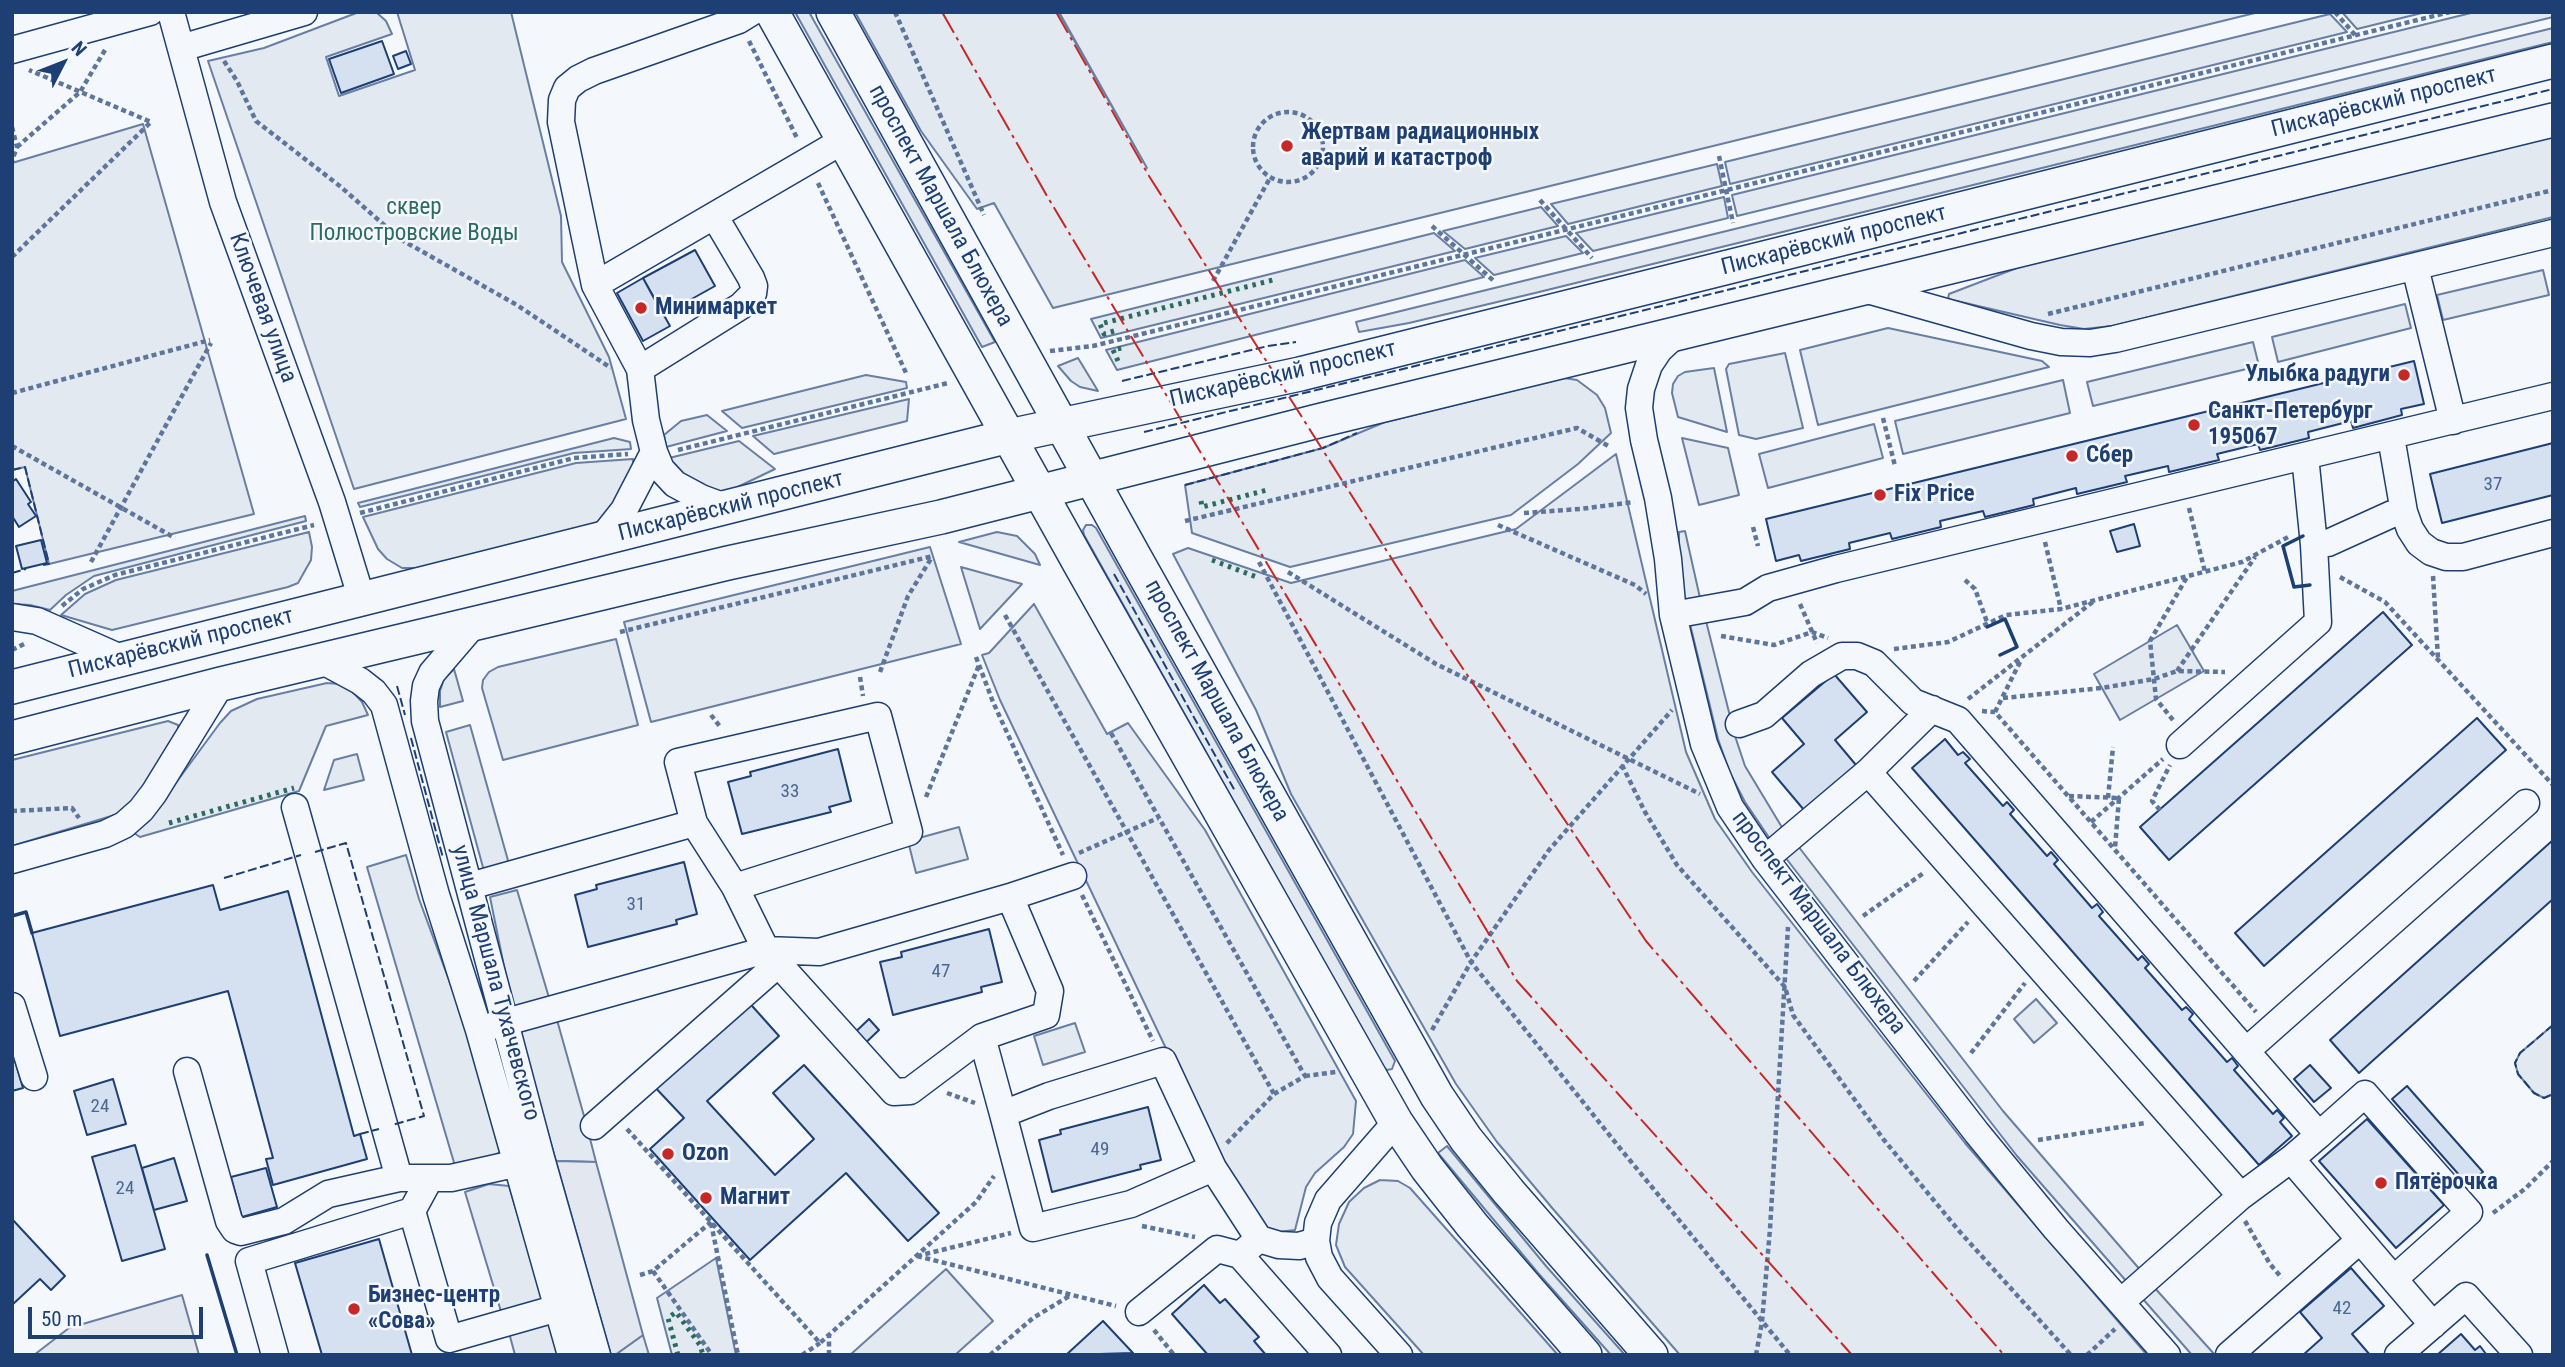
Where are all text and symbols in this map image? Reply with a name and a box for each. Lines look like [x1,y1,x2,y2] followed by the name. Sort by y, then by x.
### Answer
[28,28,98,98] north arrow
[67,37,91,61] text: N
[2268,62,2500,144] street label: Пискарёвский проспект
[862,80,1018,332] street label: проспект Маршала Блюхера
[1301,119,1539,173] place label: Жертвам радиационных аварий и катастроф
[1279,138,1295,154] marker: Жертвам радиационных аварий и катастроф
[309,194,519,248] park label: сквер Полюстровские Воды
[1718,200,1950,282] street label: Пискарёвский проспект
[222,229,302,387] street label: Ключевая улица
[655,294,777,322] place label: Минимаркет
[633,300,649,316] marker: Минимаркет
[1167,336,1399,414] street label: Пискарёвский проспект
[2245,361,2390,389] place label: Улыбка радуги
[2396,367,2412,383] marker: Улыбка радуги
[2208,398,2373,452] place label: Санкт-Петербург 195067
[2186,417,2202,433] marker: Санкт-Петербург 195067
[2086,442,2133,470] place label: Сбер
[2064,448,2080,464] marker: Сбер
[615,466,847,548] street label: Пискарёвский проспект
[2484,474,2502,496] house number: 37
[1894,481,1975,509] place label: Fix Price
[1872,487,1888,503] marker: Fix Price
[1138,575,1294,827] street label: проспект Маршала Блюхера
[65,603,297,685] street label: Пискарёвский проспект
[781,781,799,803] house number: 33
[1725,806,1911,1040] street label: проспект Маршала Блюхера
[445,842,545,1124] street label: улица Маршала Тухачевского
[627,894,645,916] house number: 31
[932,961,950,983] house number: 47
[91,1096,109,1118] house number: 24
[1091,1139,1109,1161] house number: 49
[682,1140,729,1168] place label: Ozon
[660,1146,676,1162] marker: Ozon
[2395,1169,2498,1197] place label: Пятёрочка
[2373,1175,2389,1191] marker: Пятёрочка
[116,1178,134,1200] house number: 24
[720,1184,790,1212] place label: Магнит
[698,1190,714,1206] marker: Магнит
[368,1282,500,1336] place label: Бизнес-центр «Сова»
[32,1294,206,1338] scale bar
[2333,1298,2351,1320] house number: 42
[346,1301,362,1317] marker: Бизнес-центр «Сова»
[41,1307,82,1331] text: 50 m

